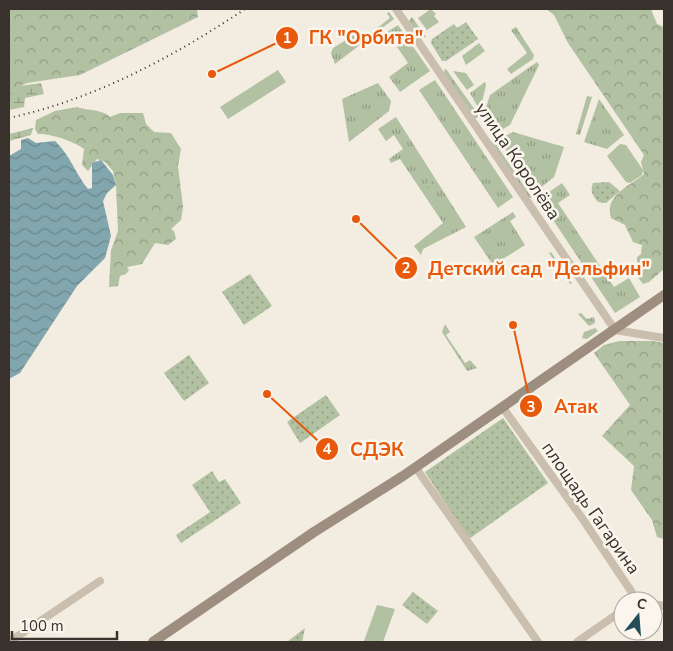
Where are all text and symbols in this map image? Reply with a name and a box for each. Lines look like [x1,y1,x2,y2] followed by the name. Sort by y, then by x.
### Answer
[274,21,434,55] callout: ГК "Орбита"
[309,25,423,51] text: ГК "Орбита"
[282,28,292,48] text: 1
[470,98,566,224] street label: улица Королёва
[393,251,660,285] callout: Детский сад "Дельфин"
[428,256,650,282] text: Детский сад "Дельфин"
[401,258,411,278] text: 2
[519,389,608,423] callout: Атак
[554,394,598,420] text: Атак
[526,397,536,417] text: 3
[315,432,414,466] callout: СДЭК
[350,437,404,463] text: СДЭК
[536,437,646,579] street label: площадь Гагарина
[322,439,332,459] text: 4
[613,591,663,641] north arrow
[634,594,649,615] text: С
[12,608,118,640] scale bar
[20,616,64,636] text: 100 m

